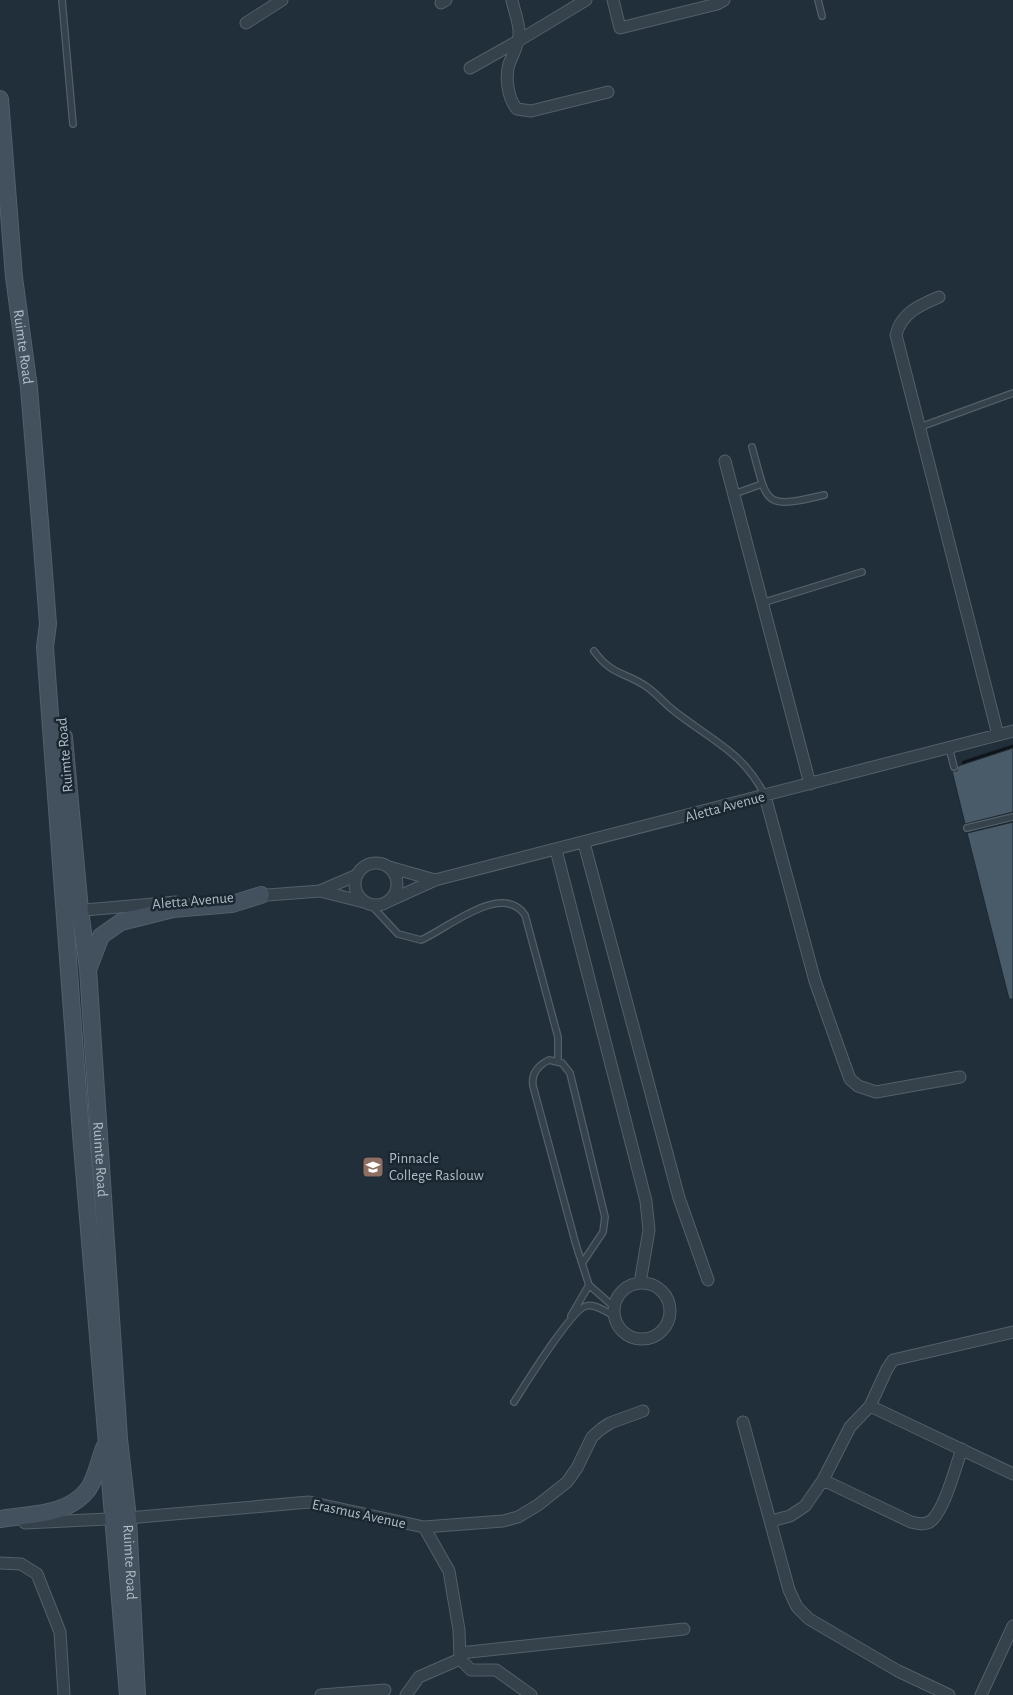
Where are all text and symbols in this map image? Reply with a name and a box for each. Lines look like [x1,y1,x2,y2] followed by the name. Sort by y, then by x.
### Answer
[11,309,36,385] street label: Ruimte Road
[54,717,76,793] street label: Ruimte Road
[683,789,767,825] street label: Aletta Avenue
[152,890,235,912] street label: Aletta Avenue
[91,1121,111,1198] street label: Ruimte Road
[389,1151,484,1183] place label: Pinnacle College Raslouw
[361,1155,385,1179] school or university icon: Pinnacle College Raslouw
[311,1497,407,1531] street label: Erasmus Avenue
[121,1524,140,1600] street label: Ruimte Road

